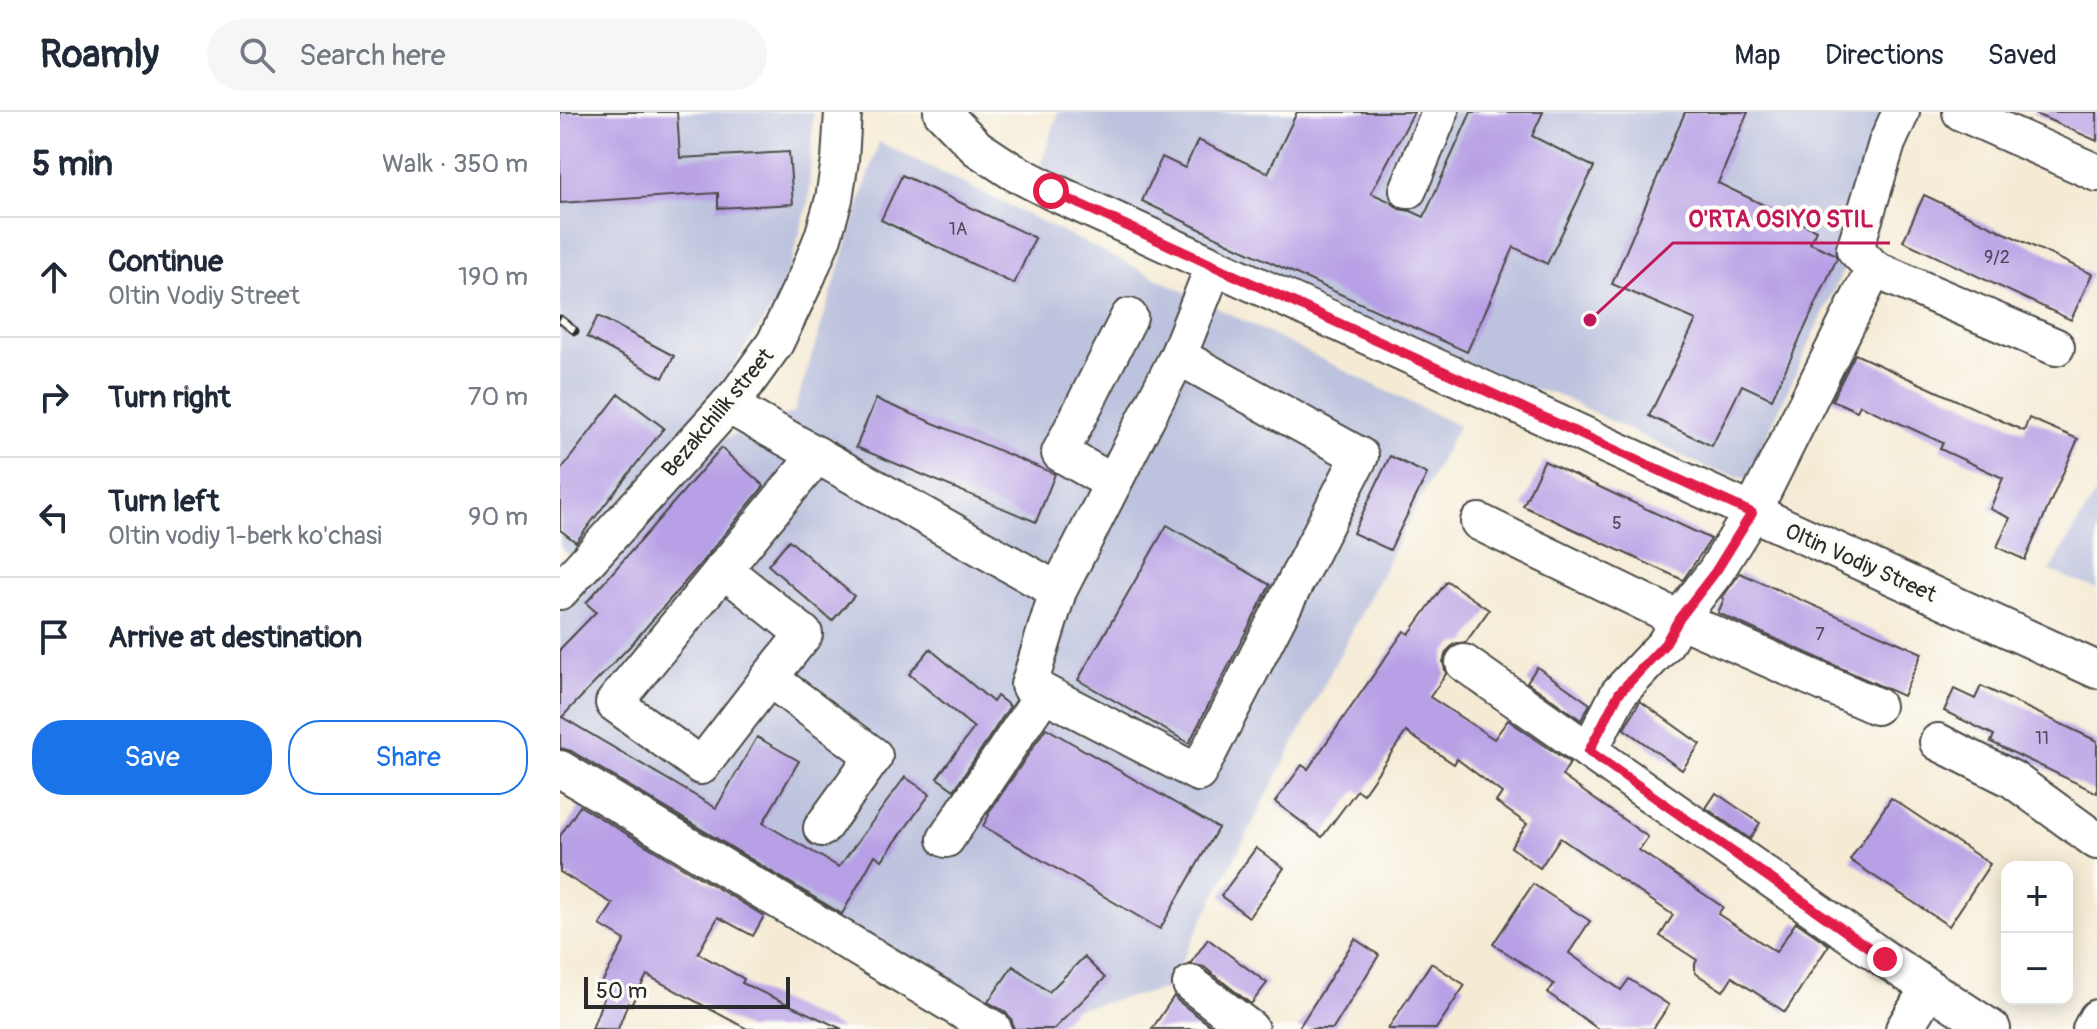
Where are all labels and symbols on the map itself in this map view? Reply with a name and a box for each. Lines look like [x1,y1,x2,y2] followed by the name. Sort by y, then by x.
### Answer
[1033,173,1069,209] route start
[1673,195,1890,243] callout: O'RTA OSIYO STIL
[1688,205,1874,234] text: O'RTA OSIYO STIL
[949,218,968,241] house number: 1А
[1984,246,2010,269] house number: 9/2
[656,342,780,483] street label: Bezakchilik street
[1612,512,1622,535] house number: 5
[1781,517,1941,609] street label: Oltin Vodiy Street
[1815,623,1825,646] house number: 7
[2035,727,2049,750] house number: 11
[1867,941,1903,977] route end
[584,973,790,1009] scale bar

